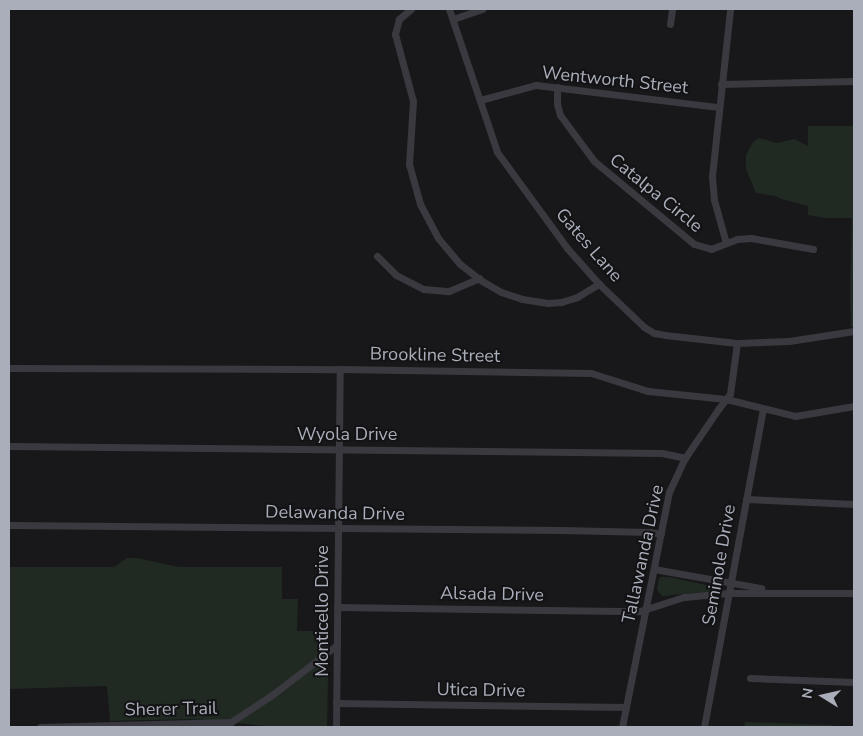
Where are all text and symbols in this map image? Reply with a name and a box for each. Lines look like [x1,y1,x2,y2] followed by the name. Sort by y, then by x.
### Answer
[541,62,689,98] street label: Wentworth Street
[605,149,707,237] street label: Catalpa Circle
[551,204,627,286] street label: Gates Lane
[370,343,500,367] street label: Brookline Street
[297,423,397,445] street label: Wyola Drive
[618,483,668,625] street label: Tallawanda Drive
[265,501,405,525] street label: Delawanda Drive
[698,503,740,627] street label: Seminole Drive
[311,545,333,677] street label: Monticello Drive
[440,582,544,606] street label: Alsada Drive
[798,671,848,721] north arrow
[436,678,526,702] street label: Utica Drive
[797,687,818,700] text: N
[124,697,218,721] street label: Sherer Trail

